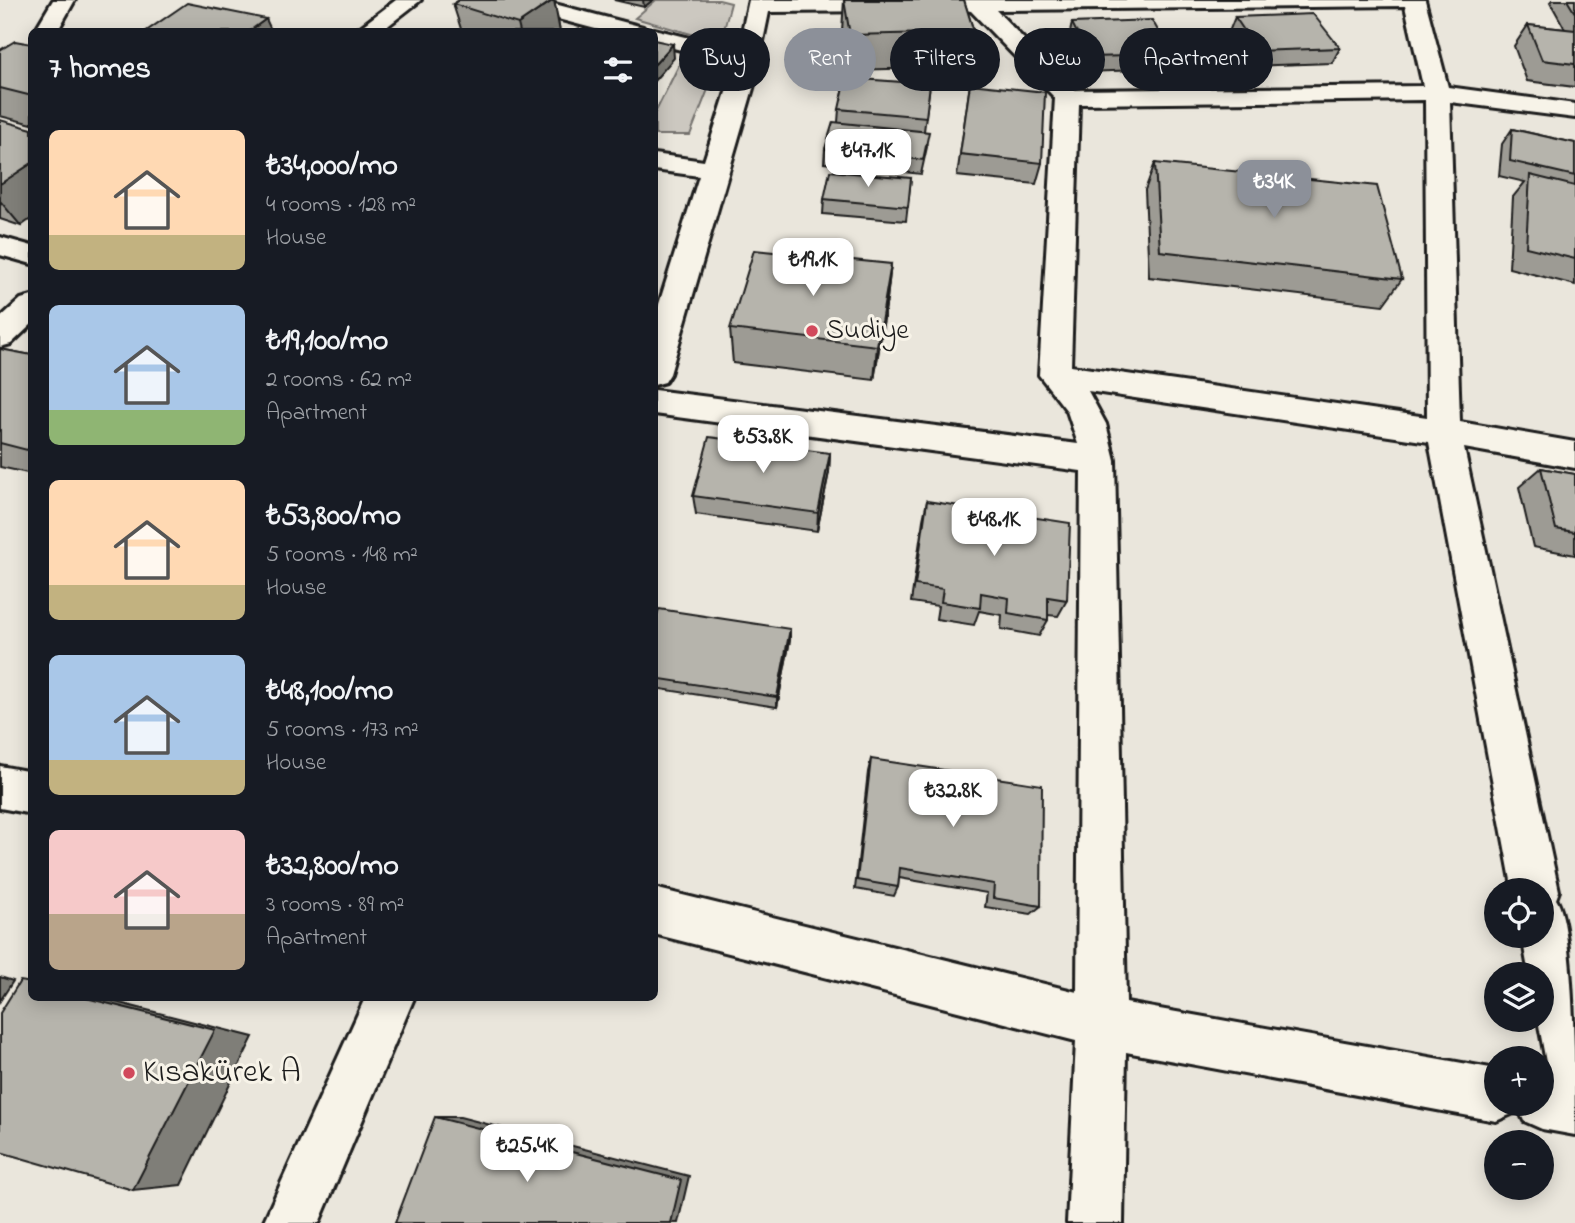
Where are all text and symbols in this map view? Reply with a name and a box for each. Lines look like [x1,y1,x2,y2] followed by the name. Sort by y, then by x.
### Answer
[679,28,770,91] chip: Buy
[784,28,876,91] chip: Rent
[890,28,1000,91] chip: Filters
[1014,28,1105,91] chip: New
[1119,28,1273,91] chip: Apartment
[49,48,151,92] text: 7 homes
[599,51,637,89] icon: filters
[811,130,925,189] pin: ₺47.1K
[841,135,895,168] text: ₺47.1K
[266,145,398,189] text: ₺34,000/mo
[105,158,189,242] icon: home
[1233,160,1315,220] pin: ₺34K
[1253,166,1295,199] text: ₺34K
[266,189,416,222] text: 4 rooms · 128 m²
[266,222,326,255] text: House
[756,238,870,298] pin: ₺19.1K
[789,244,837,277] text: ₺19.1K
[826,311,909,352] place label: Sudiye
[266,320,388,364] text: ₺19,100/mo
[804,323,820,339] marker: Sudiye
[105,333,189,417] icon: home
[266,364,412,397] text: 2 rooms · 62 m²
[266,397,367,430] text: Apartment
[706,416,820,475] pin: ₺53.8K
[734,421,792,454] text: ₺53.8K
[266,495,401,539] text: ₺53,800/mo
[937,498,1051,558] pin: ₺48.1K
[968,504,1020,537] text: ₺48.1K
[105,508,189,592] icon: home
[266,539,418,572] text: 5 rooms · 148 m²
[266,572,326,605] text: House
[266,670,393,714] text: ₺48,100/mo
[105,683,189,767] icon: home
[266,714,419,747] text: 5 rooms · 173 m²
[266,747,326,780] text: House
[896,770,1010,829] pin: ₺32.8K
[925,775,981,808] text: ₺32.8K
[266,845,399,889] text: ₺32,800/mo
[105,858,189,942] icon: home
[1484,878,1554,1200] map controls
[1484,878,1554,948] button: locate
[266,889,404,922] text: 3 rooms · 89 m²
[266,922,367,955] text: Apartment
[1484,962,1554,1032] button: layers
[1484,1046,1554,1116] button: +
[143,1049,301,1097] place label: Kısakürek A
[121,1065,137,1081] marker: Kısakürek A
[470,1124,584,1184] pin: ₺25.4K
[496,1130,558,1163] text: ₺25.4K
[1484,1130,1554,1200] button: −

